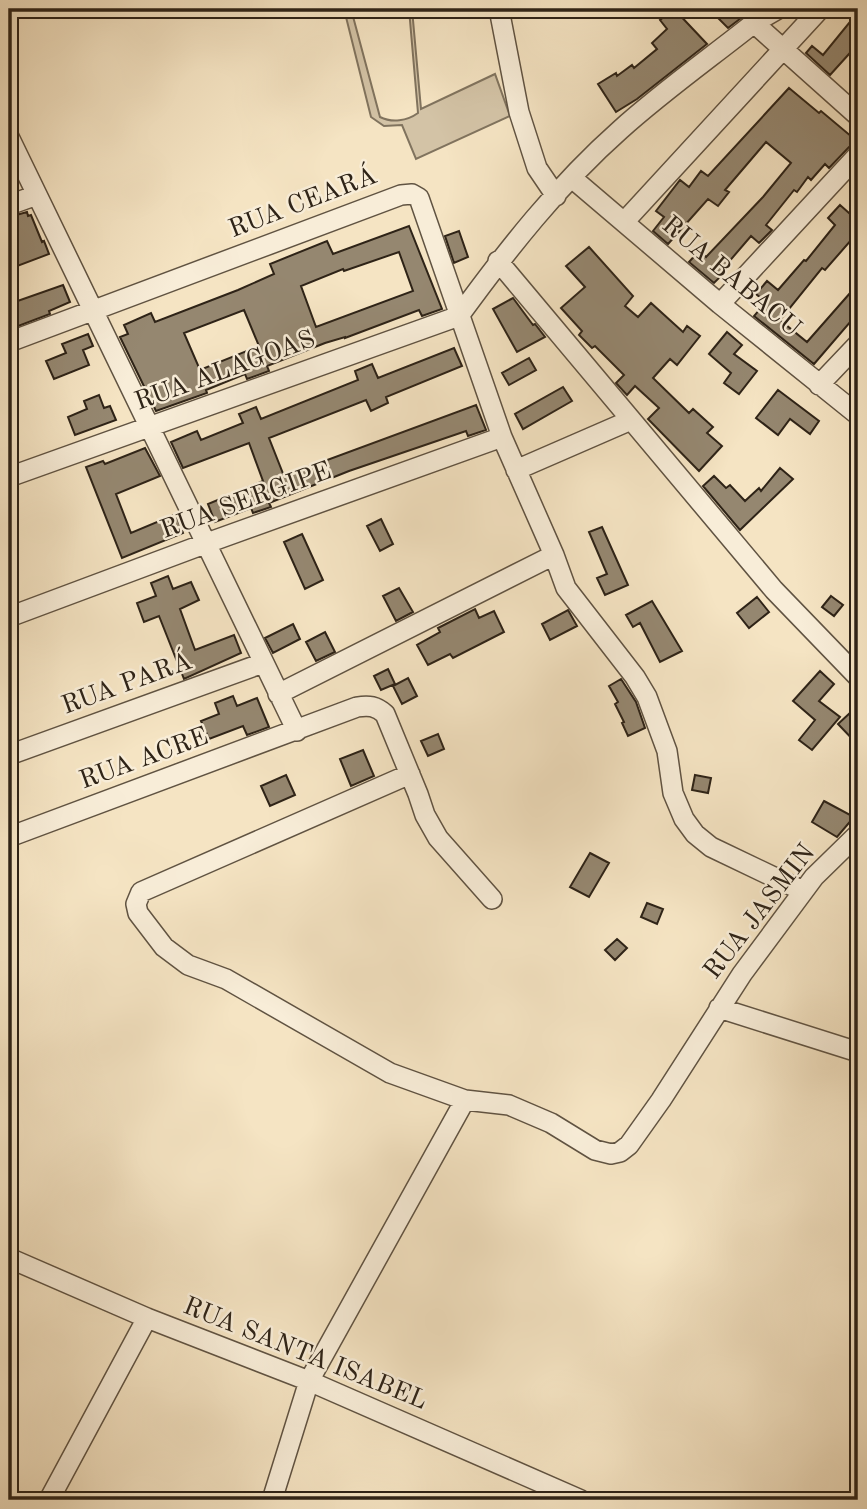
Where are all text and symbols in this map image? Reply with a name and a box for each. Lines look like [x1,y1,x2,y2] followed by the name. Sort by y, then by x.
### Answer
[224,159,381,243] street label: RUA CEARÁ
[657,212,805,342] street label: RUA BABACU
[131,326,319,416] street label: RUA ALAGOAS
[157,458,335,544] street label: RUA SERGIPE
[57,645,196,720] street label: RUA PARÁ
[76,724,212,794] street label: RUA ACRE
[700,840,820,984] street label: RUA JASMIN
[179,1293,431,1415] street label: RUA SANTA ISABEL

